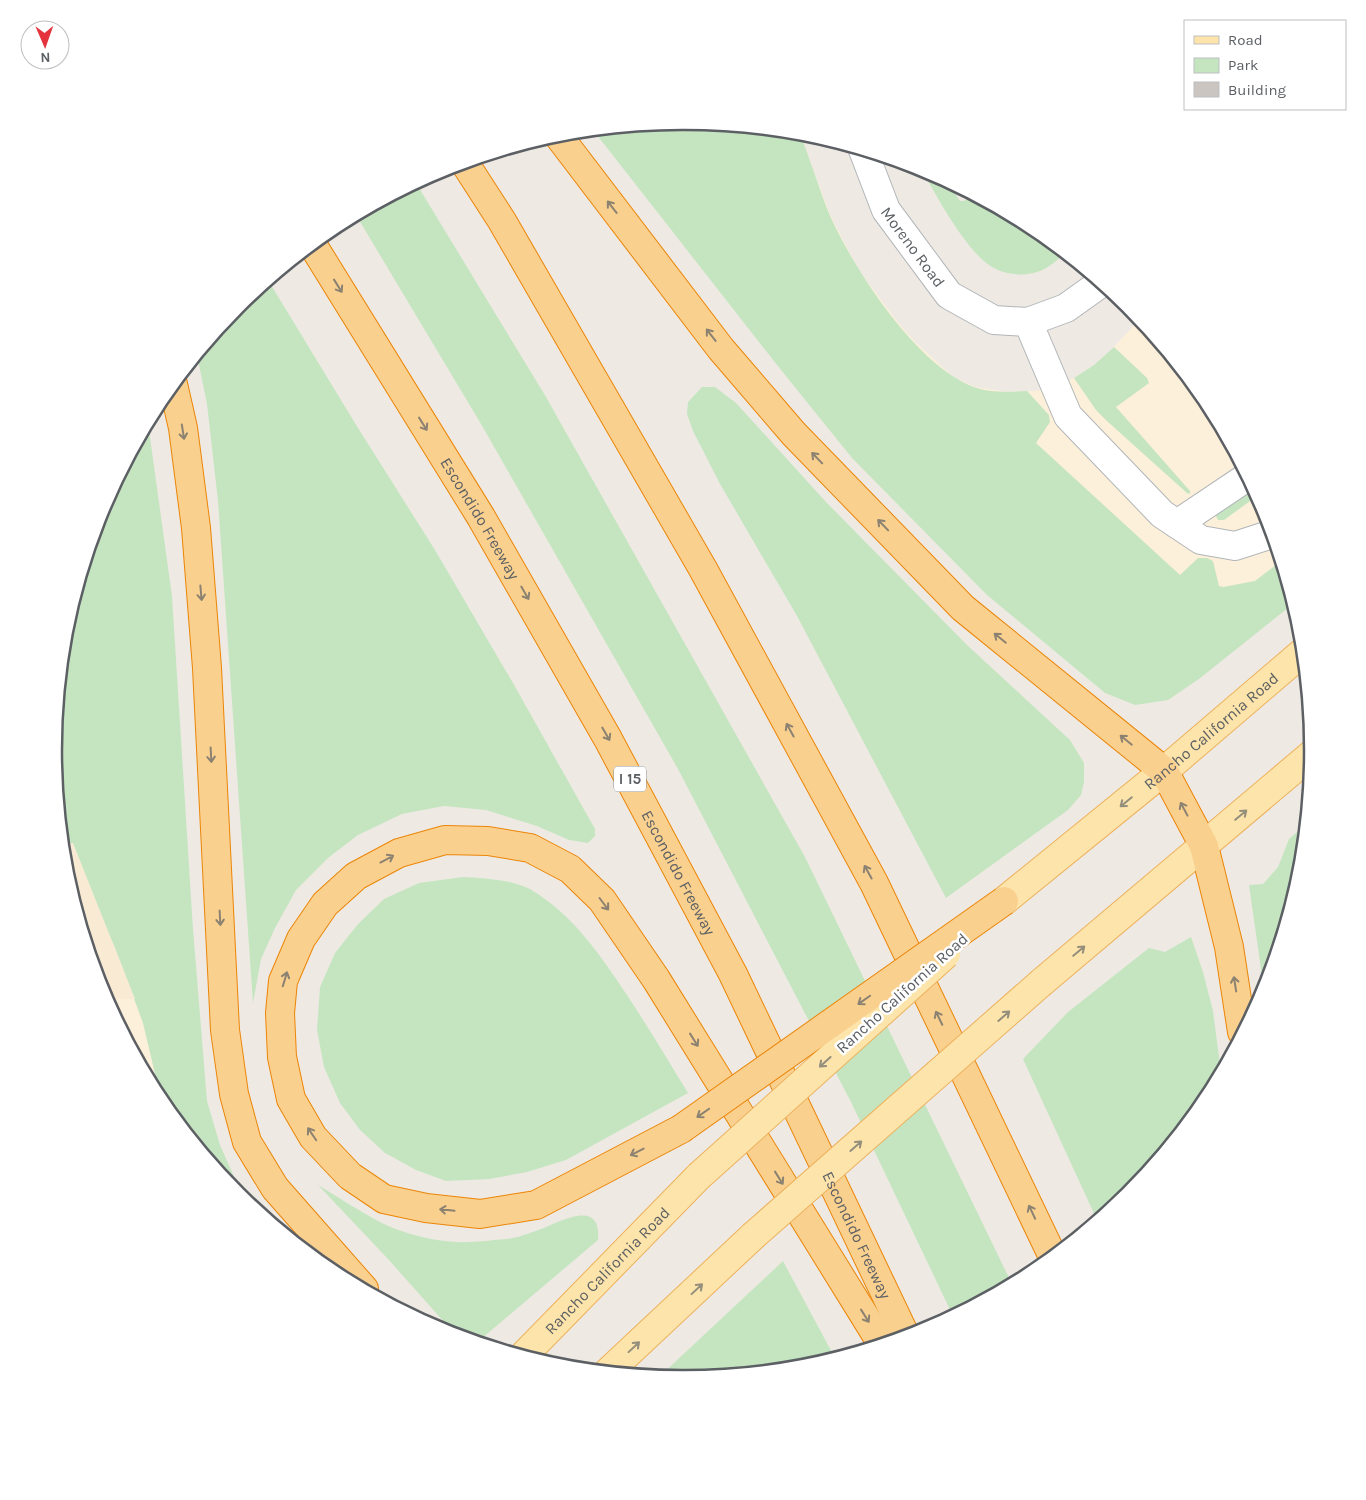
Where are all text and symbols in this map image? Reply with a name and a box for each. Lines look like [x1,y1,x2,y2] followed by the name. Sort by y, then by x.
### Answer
[20,20,70,70] north arrow
[1184,20,1346,110] legend
[1228,31,1263,49] text: Road
[40,49,51,66] text: N
[1228,56,1258,74] text: Park
[1228,81,1286,99] text: Building
[607,200,618,213] one-way arrow
[877,203,949,291] street label: Moreno Road
[333,278,343,292] one-way arrow
[706,329,717,342] one-way arrow
[418,417,429,431] one-way arrow
[178,423,188,439] one-way arrow
[812,453,824,465] one-way arrow
[437,454,524,583] street label: Escondido Freeway
[877,519,889,532] one-way arrow
[196,585,206,601] one-way arrow
[520,586,530,600] one-way arrow
[993,632,1006,643] one-way arrow
[1140,668,1282,793] street label: Rancho California Road
[785,723,795,737] one-way arrow
[601,727,611,741] one-way arrow
[1120,735,1133,746] one-way arrow
[207,747,216,763] one-way arrow
[614,766,646,792] road number: I 15
[1120,796,1133,807] one-way arrow
[1179,801,1189,816] one-way arrow
[638,807,720,939] street label: Escondido Freeway
[1234,809,1247,820] one-way arrow
[380,854,395,864] one-way arrow
[863,866,873,880] one-way arrow
[599,897,610,910] one-way arrow
[215,909,224,925] one-way arrow
[832,929,972,1057] street label: Rancho California Road
[1072,946,1085,957] one-way arrow
[281,971,291,987] one-way arrow
[1229,977,1239,993] one-way arrow
[858,995,872,1005] one-way arrow
[997,1010,1010,1022] one-way arrow
[934,1011,944,1026] one-way arrow
[689,1032,699,1046] one-way arrow
[819,1057,832,1068] one-way arrow
[697,1108,710,1119] one-way arrow
[307,1127,317,1141] one-way arrow
[849,1140,862,1152] one-way arrow
[630,1148,645,1157] one-way arrow
[819,1168,896,1302] street label: Escondido Freeway
[774,1171,785,1185] one-way arrow
[540,1203,673,1338] street label: Rancho California Road
[440,1205,456,1215] one-way arrow
[1027,1205,1037,1220] one-way arrow
[690,1283,703,1295] one-way arrow
[860,1309,870,1323] one-way arrow
[628,1341,641,1353] one-way arrow

